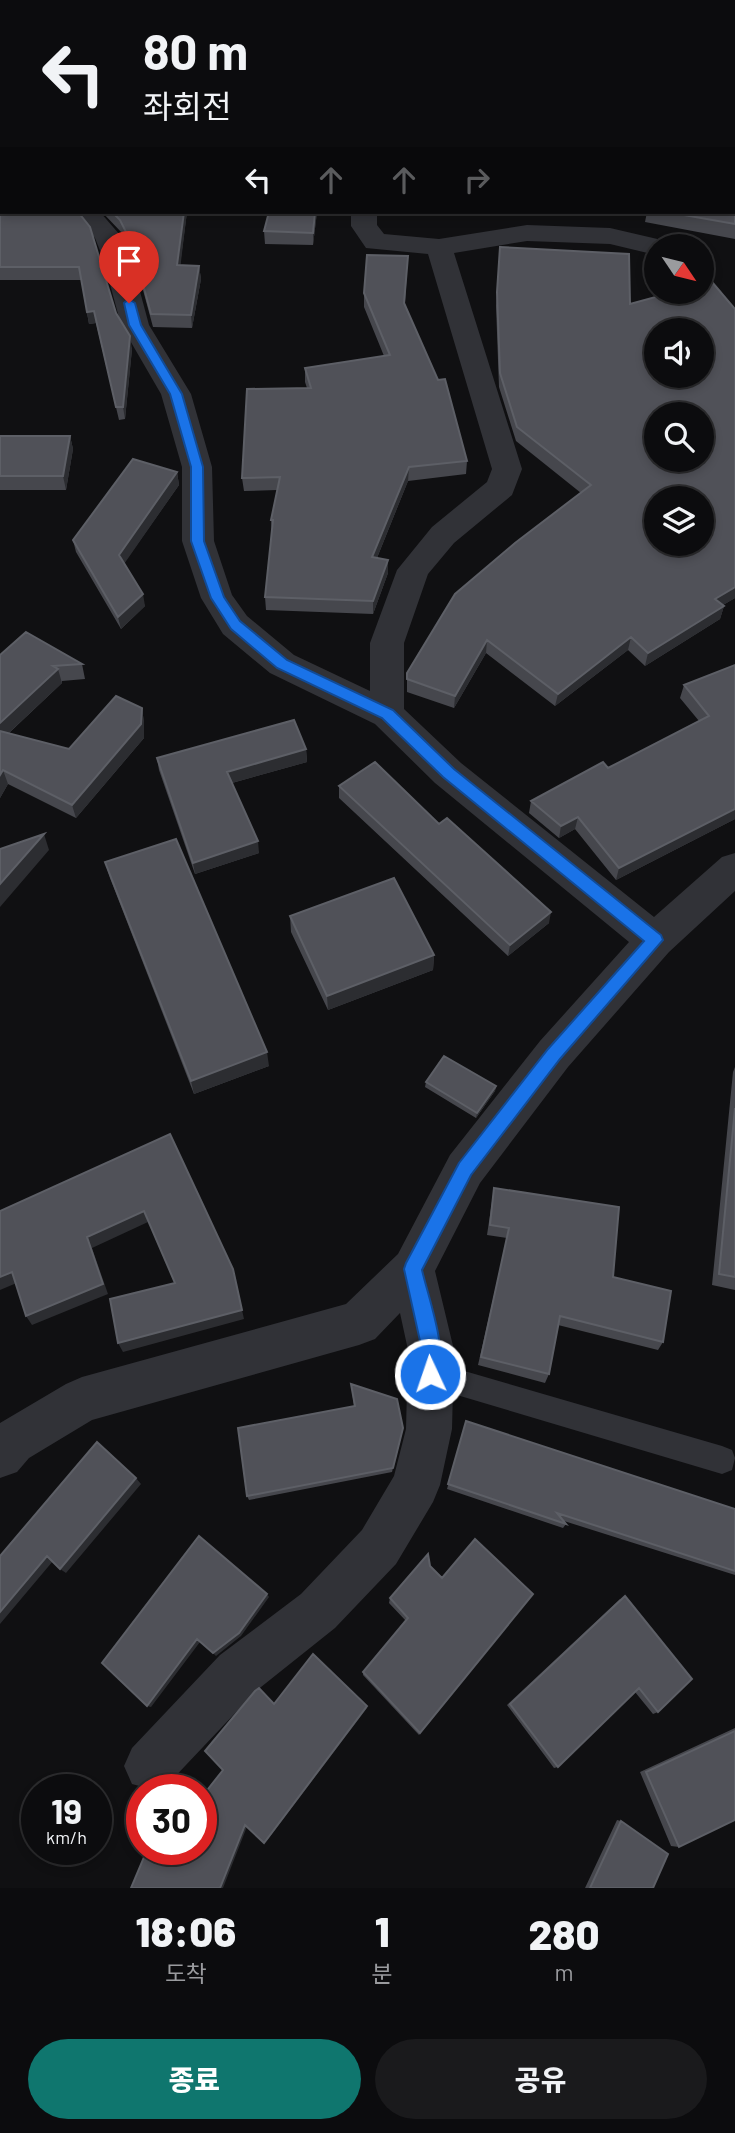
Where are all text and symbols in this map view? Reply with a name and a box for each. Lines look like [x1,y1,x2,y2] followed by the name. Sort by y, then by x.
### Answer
[143,21,248,80] text: 80 m
[28,28,119,119] icon: left
[143,86,231,124] text: 좌회전
[239,161,277,199] icon: left
[312,161,350,199] icon: ahead
[385,161,423,199] icon: ahead
[458,161,496,199] icon: right
[99,231,159,303] pin
[644,234,714,304] north arrow
[644,234,714,556] map controls
[110,242,148,280] icon: arrive
[644,318,714,388] button: sound
[644,402,714,472] button: search
[644,486,714,556] button: layers
[393,1337,467,1411] position arrow
[126,1774,217,1865] speed limit sign: 30
[51,1789,82,1831] text: 19
[46,1826,87,1848] text: km/h
[136,1905,236,1955] text: 18:06
[375,1905,390,1955] text: 1
[528,1908,599,1958] text: 280
[554,1958,573,1986] text: m
[165,1959,207,1987] text: 도착
[372,1959,393,1987] text: 분
[28,2039,361,2119] button: 종료
[375,2039,707,2119] button: 공유

